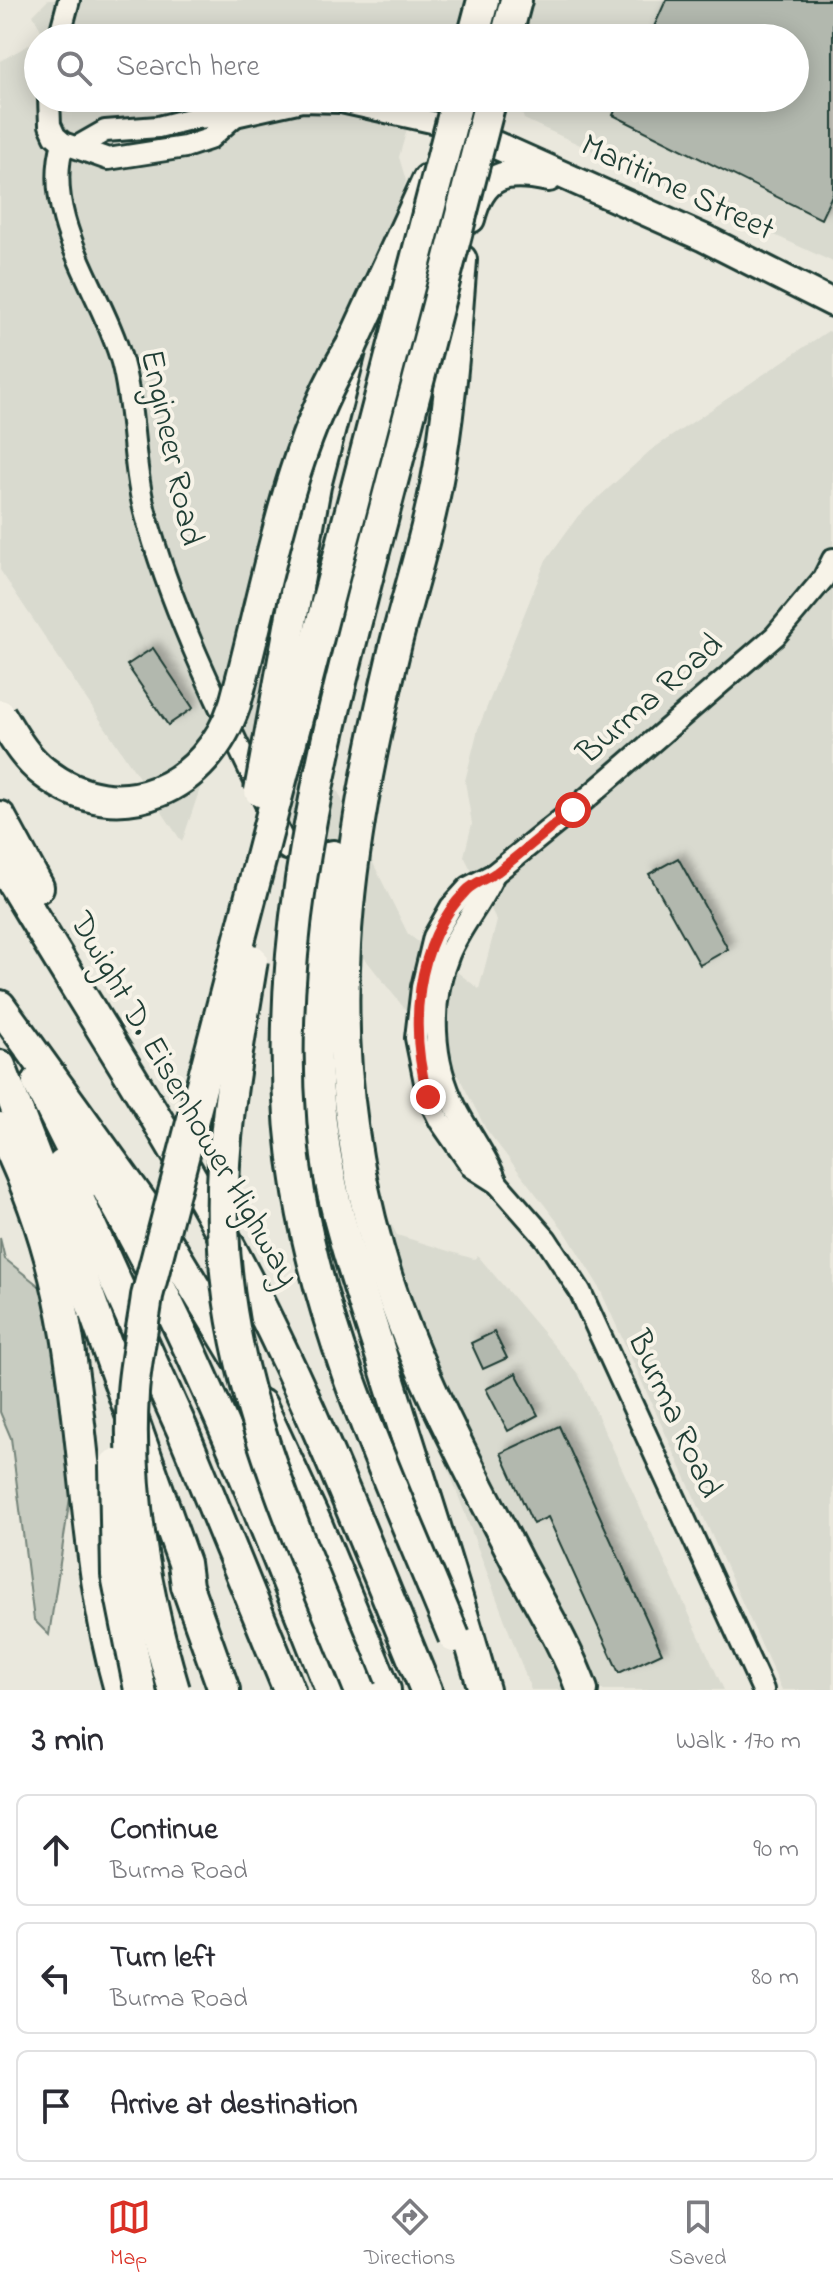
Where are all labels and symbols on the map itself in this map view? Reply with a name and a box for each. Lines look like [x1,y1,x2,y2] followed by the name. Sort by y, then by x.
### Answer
[572,122,782,256] street label: Maritime Street
[125,345,215,551] street label: Engineer Road
[566,622,735,779] street label: Burma Road
[555,792,591,828] route start
[54,902,311,1297] street label: Dwight D. Eisenhower Highway
[410,1079,446,1115] route end
[612,1322,734,1507] street label: Burma Road

